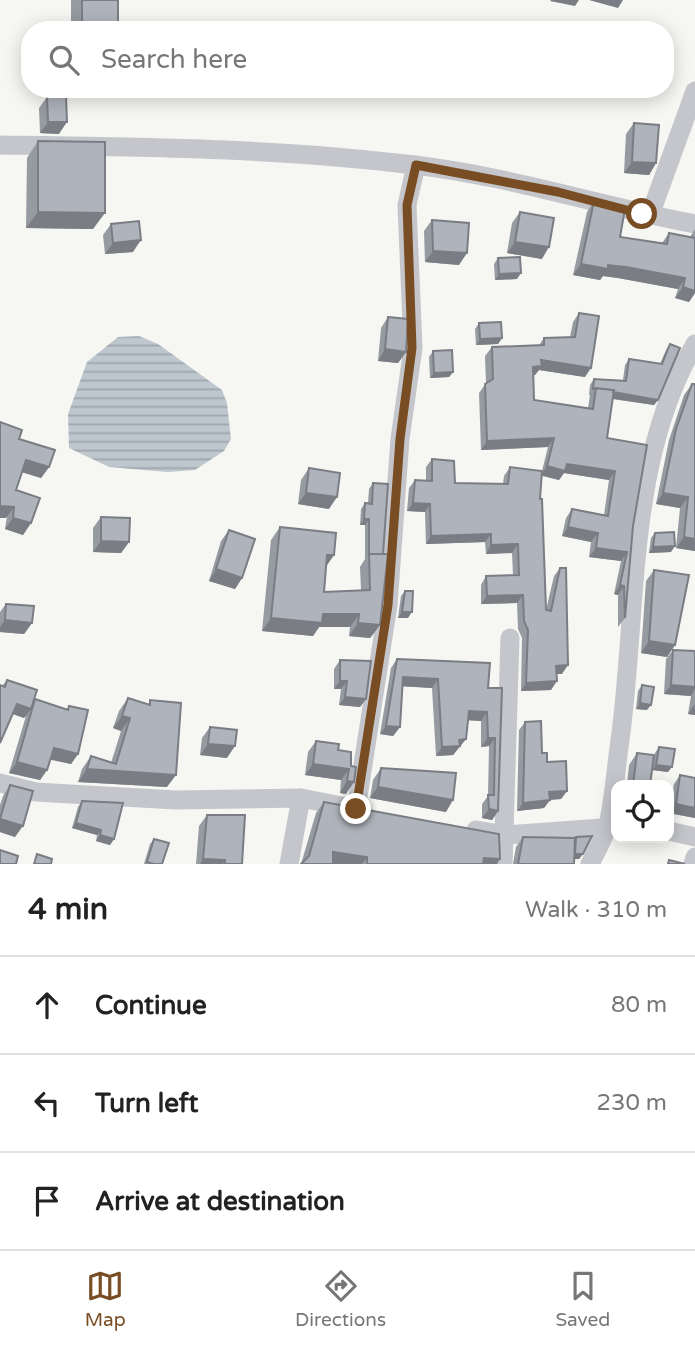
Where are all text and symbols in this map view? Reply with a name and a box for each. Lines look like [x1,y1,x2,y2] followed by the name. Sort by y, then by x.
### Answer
[21,21,674,98] search box
[45,41,83,79] icon: search
[101,44,247,75] text: Search here
[626,198,657,229] route start
[611,780,674,843] map controls
[611,780,674,843] button: locate
[340,793,371,824] route end
[28,891,108,928] text: 4 min
[525,896,667,924] text: Walk · 310 m
[28,986,66,1024] icon: ahead
[95,990,207,1021] text: Continue
[611,991,667,1019] text: 80 m
[28,1084,66,1122] icon: left
[95,1088,198,1119] text: Turn left
[597,1089,667,1117] text: 230 m
[28,1182,66,1220] icon: arrive
[95,1186,345,1217] text: Arrive at destination
[85,1267,126,1331] tab: Map
[295,1267,386,1331] tab: Directions
[555,1267,610,1331] tab: Saved

